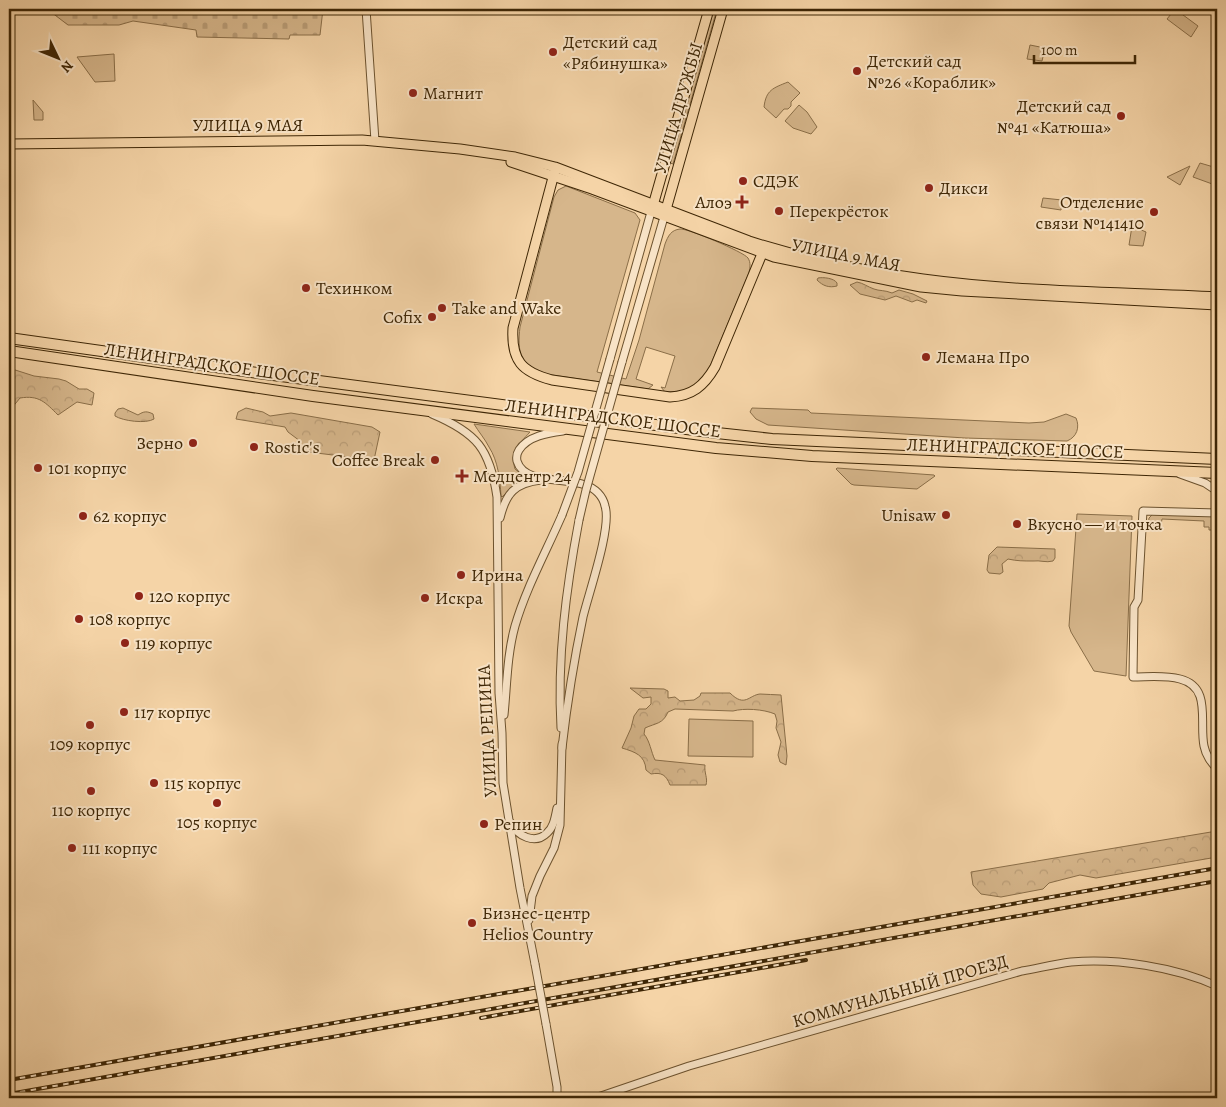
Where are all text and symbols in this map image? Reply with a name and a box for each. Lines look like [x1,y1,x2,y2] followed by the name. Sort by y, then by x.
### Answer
[563,30,668,75] place label: Детский сад «Рябинушка»
[32,32,82,82] north arrow
[1034,32,1135,64] scale bar
[648,39,708,177] street label: УЛИЦА ДРУЖБЫ
[1041,40,1078,60] text: 100 m
[547,46,559,58] marker: Детский сад «Рябинушка»
[867,49,996,94] place label: Детский сад №26 «Кораблик»
[57,56,78,77] text: N
[851,65,863,77] marker: Детский сад №26 «Кораблик»
[423,81,483,105] place label: Магнит
[407,87,419,99] marker: Магнит
[997,94,1111,139] place label: Детский сад №41 «Катюша»
[1115,110,1127,122] marker: Детский сад №41 «Катюша»
[193,113,303,137] street label: УЛИЦА 9 МАЯ
[753,169,799,193] place label: СДЭК
[737,175,749,187] marker: СДЭК
[939,176,988,200] place label: Дикси
[923,182,935,194] marker: Дикси
[694,190,732,214] place label: Алоэ
[1036,190,1144,235] place label: Отделение связи №141410
[736,196,748,208] marker: Алоэ
[789,199,889,223] place label: Перекрёсток
[773,205,785,217] marker: Перекрёсток
[1148,206,1160,218] marker: Отделение связи №141410
[790,233,902,277] street label: УЛИЦА 9 МАЯ
[316,276,393,300] place label: Техинком
[300,282,312,294] marker: Техинком
[452,296,561,320] place label: Take and Wake
[436,302,448,314] marker: Take and Wake
[383,305,422,329] place label: Cofix
[426,311,438,323] marker: Cofix
[103,337,321,391] street label: ЛЕНИНГРАДСКОЕ ШОССЕ
[936,345,1030,369] place label: Лемана Про
[920,351,932,363] marker: Лемана Про
[504,393,722,443] street label: ЛЕНИНГРАДСКОЕ ШОССЕ
[136,431,183,455] place label: Зерно
[906,432,1124,464] street label: ЛЕНИНГРАДСКОЕ ШОССЕ
[264,435,320,459] place label: Rostic's
[187,437,199,449] marker: Зерно
[248,441,260,453] marker: Rostic's
[332,448,425,472] place label: Coffee Break
[429,454,441,466] marker: Coffee Break
[48,456,127,480] place label: 101 корпус
[32,462,44,474] marker: 101 корпус
[473,464,571,488] place label: Медцентр 24
[455,469,469,483] marker: Медцентр 24
[881,503,936,527] place label: Unisaw
[93,504,167,528] place label: 62 корпус
[940,509,952,521] marker: Unisaw
[77,510,89,522] marker: 62 корпус
[1027,512,1163,536] place label: Вкусно — и точка
[1011,518,1023,530] marker: Вкусно — и точка
[471,563,524,587] place label: Ирина
[455,569,467,581] marker: Ирина
[149,584,231,608] place label: 120 корпус
[435,586,484,610] place label: Искра
[133,590,145,602] marker: 120 корпус
[419,592,431,604] marker: Искра
[89,607,171,631] place label: 108 корпус
[73,613,85,625] marker: 108 корпус
[135,631,213,655] place label: 119 корпус
[119,637,131,649] marker: 119 корпус
[472,664,502,798] street label: УЛИЦА РЕПИНА
[134,700,211,724] place label: 117 корпус
[118,706,130,718] marker: 117 корпус
[84,719,96,731] marker: 109 корпус
[50,732,131,756] place label: 109 корпус
[164,771,241,795] place label: 115 корпус
[148,777,160,789] marker: 115 корпус
[85,785,97,797] marker: 110 корпус
[211,797,223,809] marker: 105 корпус
[52,798,131,822] place label: 110 корпус
[177,810,257,834] place label: 105 корпус
[494,812,543,836] place label: Репин
[478,818,490,830] marker: Репин
[82,836,158,860] place label: 111 корпус
[66,842,78,854] marker: 111 корпус
[482,901,594,946] place label: Бизнес-центр Helios Country
[466,917,478,929] marker: Бизнес-центр Helios Country
[789,949,1011,1033] street label: КОММУНАЛЬНЫЙ ПРОЕЗД

